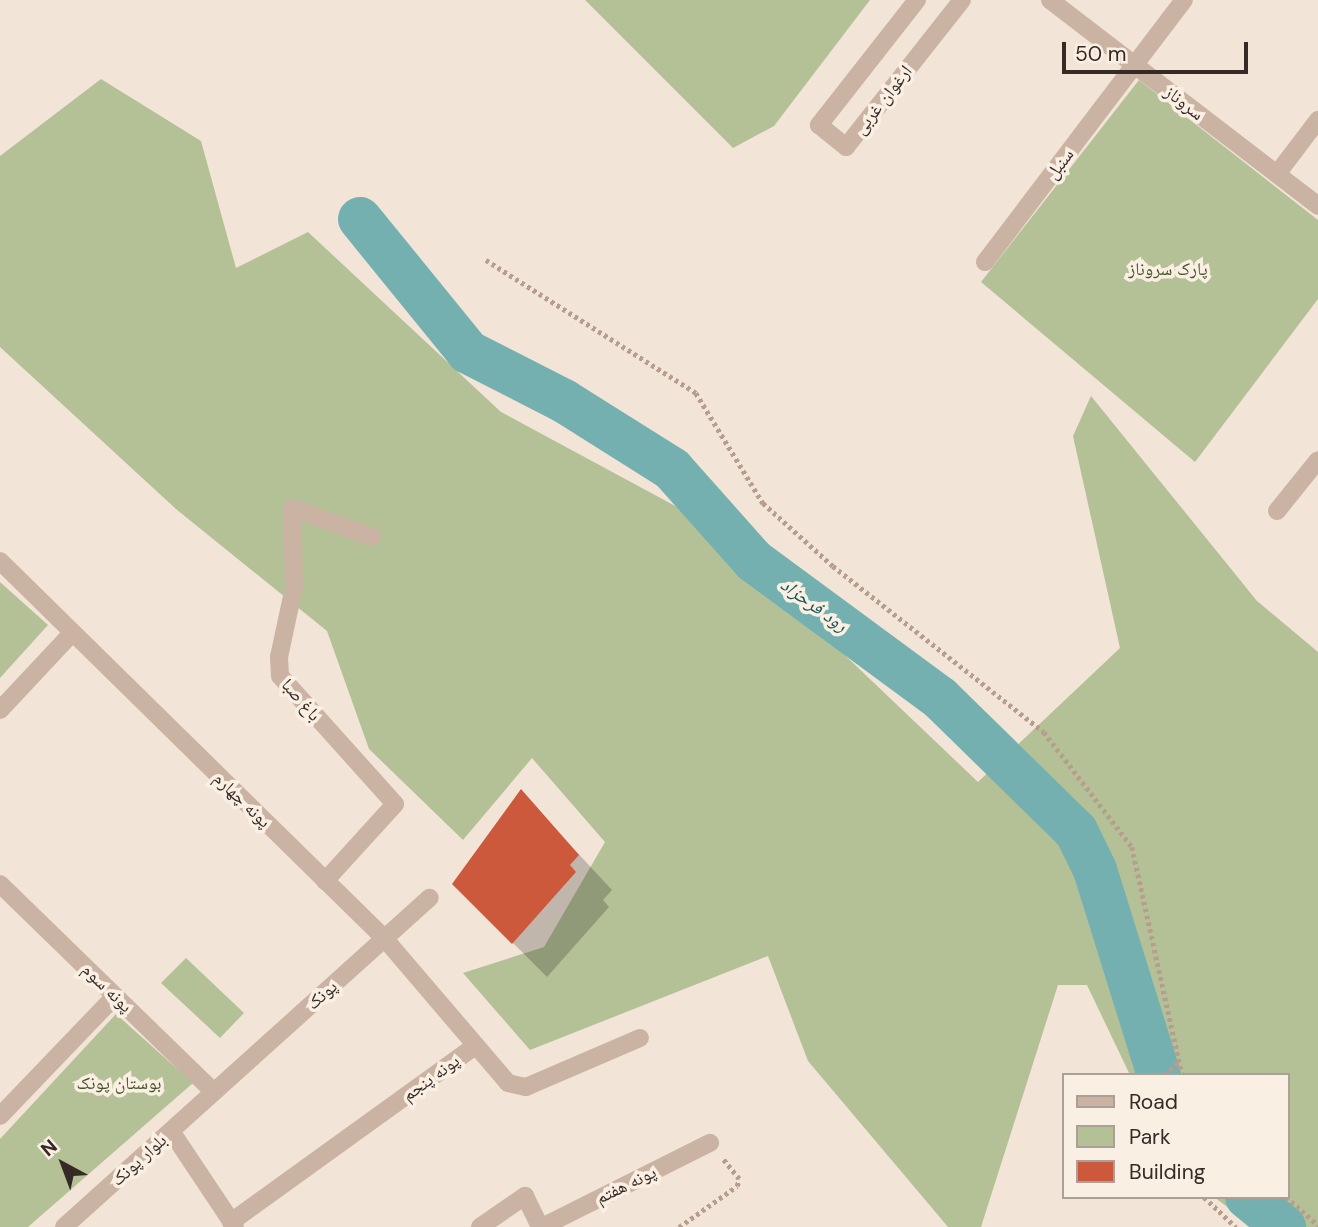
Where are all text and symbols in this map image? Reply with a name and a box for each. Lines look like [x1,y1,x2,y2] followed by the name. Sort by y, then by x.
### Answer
[1066,28,1252,72] scale bar
[1075,40,1126,68] text: 50 m
[849,61,917,139] street label: ارغوان غربی
[1160,81,1208,125] street label: سروناز
[1041,144,1079,184] street label: سنبل
[1128,258,1208,280] park label: پارک سروناز
[776,573,852,637] water label: رود فرحزاد
[277,674,325,726] street label: باغ صبا
[209,768,275,832] street label: پونه چهارم
[77,959,137,1017] street label: پونه سوم
[302,976,342,1014] street label: پونک
[398,1050,464,1106] street label: پونه پنجم
[76,1072,162,1094] park label: بوستان پونک
[1062,1073,1290,1199] legend
[1129,1088,1178,1116] text: Road
[1129,1123,1170,1151] text: Park
[28,1129,98,1199] north arrow
[107,1129,171,1191] street label: بلوار پونک
[35,1134,62,1162] text: N
[1129,1158,1205,1186] text: Building
[592,1161,660,1209] street label: پونه هفتم

